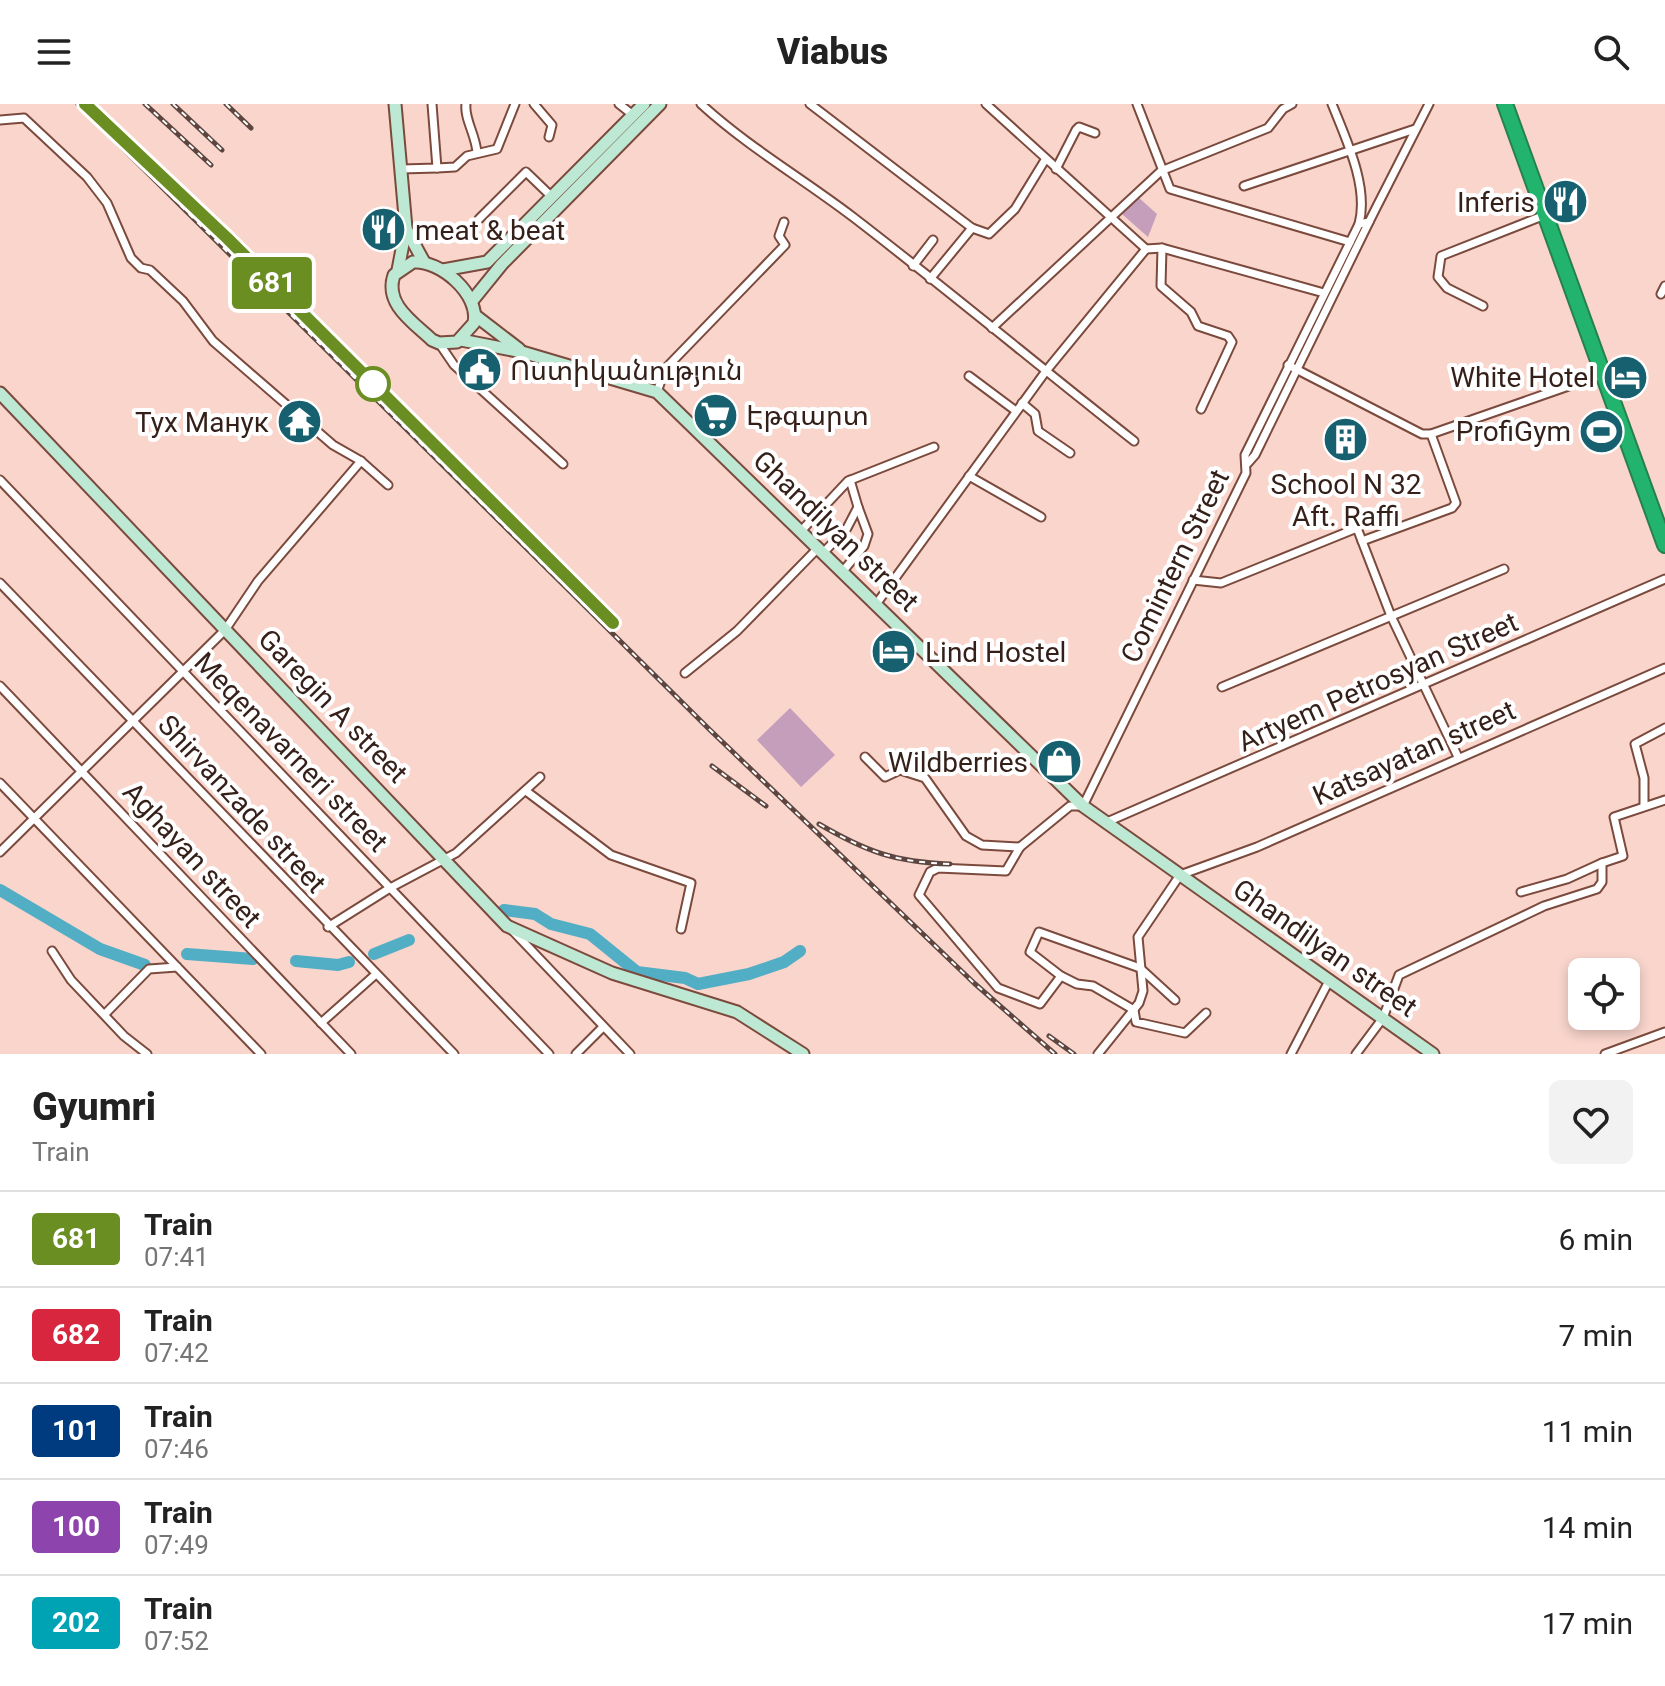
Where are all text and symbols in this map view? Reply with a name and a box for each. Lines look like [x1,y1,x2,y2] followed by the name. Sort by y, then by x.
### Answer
[32,30,76,74] icon: menu
[1589,30,1633,74] icon: search
[777,31,888,73] text: Viabus
[1542,178,1590,226] restaurant icon: Inferis
[1457,186,1535,219] place label: Inferis
[360,206,408,254] restaurant icon: meat & beat
[415,214,565,247] place label: meat & beat
[226,257,318,309] line badge: 681
[248,266,296,299] text: 681
[455,346,503,394] public building icon: Ոստիկանություն
[1602,353,1650,401] hotel icon: White Hotel
[510,354,743,387] place label: Ոստիկանություն
[1450,361,1595,394] place label: White Hotel
[356,367,390,401] unlabelled marker
[691,391,739,439] supermarket icon: Էթգարտ
[276,398,324,446] temple icon: Тух Манук
[746,399,869,432] place label: Էթգարտ
[135,406,269,439] place label: Тух Манук
[1578,407,1626,455] sports icon: ProfiGym
[1456,415,1571,448] place label: ProfiGym
[1322,416,1370,464] building icon: School N 32 Aft. Raffi
[746,444,926,618] street label: Ghandilyan street
[1114,464,1236,668] street label: Comintern Street
[1271,468,1421,533] place label: School N 32 Aft. Raffi
[1233,605,1523,759] street label: Artyem Petrosyan Street
[252,623,414,789] street label: Garegin A street
[870,628,918,676] hotel icon: Lind Hostel
[925,636,1066,669] place label: Lind Hostel
[187,646,395,858] street label: Meqenavarneri street
[1308,694,1520,812] street label: Katsayatan street
[151,708,333,900] street label: Shirvanzade street
[1035,738,1083,786] shop icon: Wildberries
[888,746,1028,779] place label: Wildberries
[116,775,268,935] street label: Aghayan street
[1227,872,1423,1024] street label: Ghandilyan street
[1568,958,1640,1030] map controls
[1568,958,1640,1030] button: locate
[1549,1080,1633,1164] button: heart
[32,1085,156,1129] text: Gyumri
[32,1137,90,1167] text: Train
[144,1207,213,1242] text: Train
[52,1222,100,1255] text: 681
[1559,1222,1633,1257] text: 6 min
[144,1242,209,1272] text: 07:41
[144,1303,213,1338] text: Train
[52,1318,100,1351] text: 682
[1559,1318,1633,1353] text: 7 min
[144,1338,209,1368] text: 07:42
[144,1399,213,1434] text: Train
[52,1414,100,1447] text: 101
[1542,1414,1633,1449] text: 11 min
[144,1434,209,1464] text: 07:46
[144,1495,213,1530] text: Train
[52,1510,100,1543] text: 100
[1542,1510,1633,1545] text: 14 min
[144,1530,209,1560] text: 07:49
[144,1591,213,1626] text: Train
[52,1606,100,1639] text: 202
[1542,1606,1633,1641] text: 17 min
[144,1626,209,1656] text: 07:52

